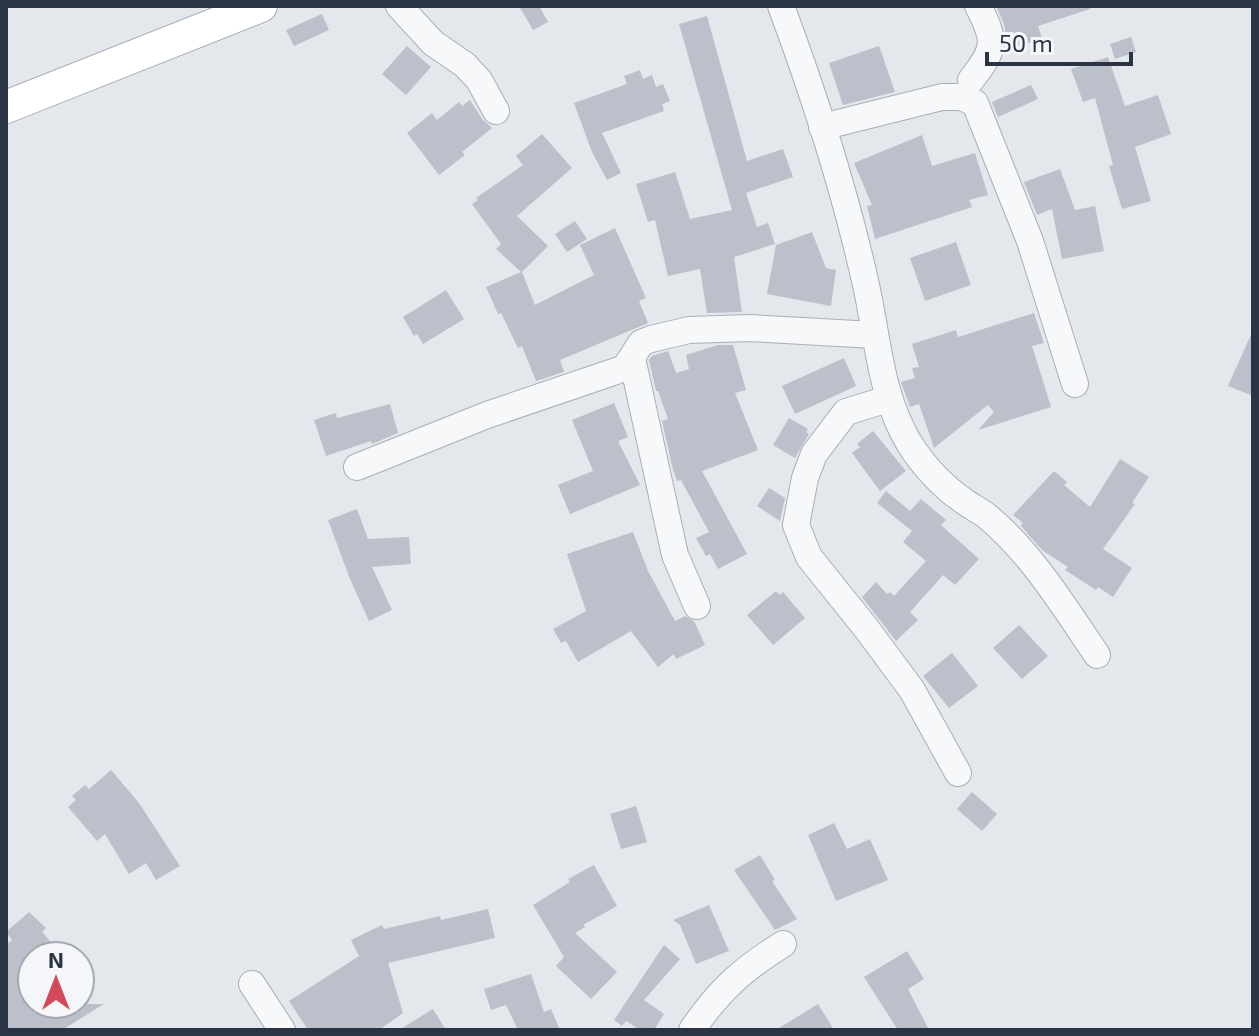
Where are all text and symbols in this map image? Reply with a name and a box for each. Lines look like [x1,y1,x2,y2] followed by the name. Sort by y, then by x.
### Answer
[987,16,1131,66] scale bar
[999,28,1053,57] text: 50 m
[16,940,96,1020] north arrow
[48,946,64,972] text: N

